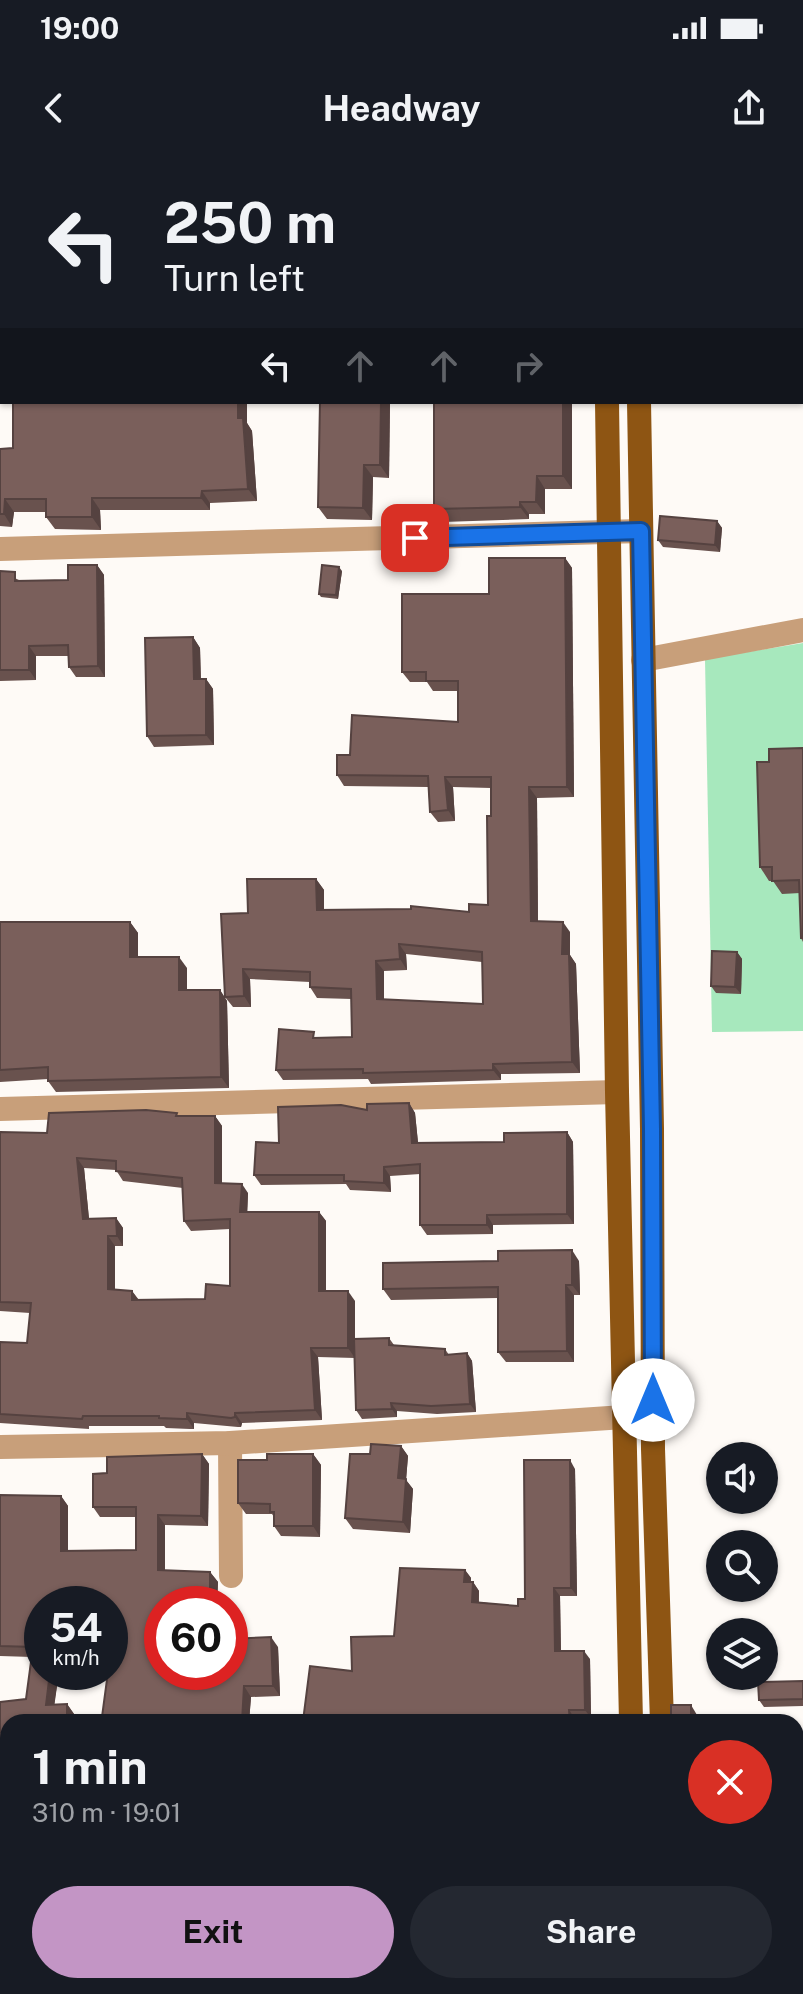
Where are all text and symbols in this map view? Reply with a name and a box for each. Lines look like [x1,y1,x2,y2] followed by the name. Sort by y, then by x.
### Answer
[40,10,119,46] text: 19:00
[32,86,76,130] icon: back
[727,86,771,130] icon: share
[323,87,480,129] text: Headway
[164,190,336,256] text: 250 m
[32,192,136,296] icon: left
[164,257,305,299] text: Turn left
[254,344,298,388] icon: left
[338,344,382,388] icon: ahead
[422,344,466,388] icon: ahead
[506,344,550,388] icon: right
[381,504,449,572] pin
[393,516,437,560] icon: arrive
[611,1358,695,1442] position arrow
[706,1442,778,1690] map controls
[706,1442,778,1514] button: sound
[706,1530,778,1602] button: search
[144,1586,248,1690] speed limit sign: 60
[49,1604,103,1651] text: 54
[706,1618,778,1690] button: layers
[52,1646,100,1670] text: km/h
[32,1738,148,1795] text: 1 min
[688,1740,772,1824] button: close
[32,1797,181,1828] text: 310 m · 19:01
[32,1886,394,1978] button: Exit
[410,1886,772,1978] button: Share

